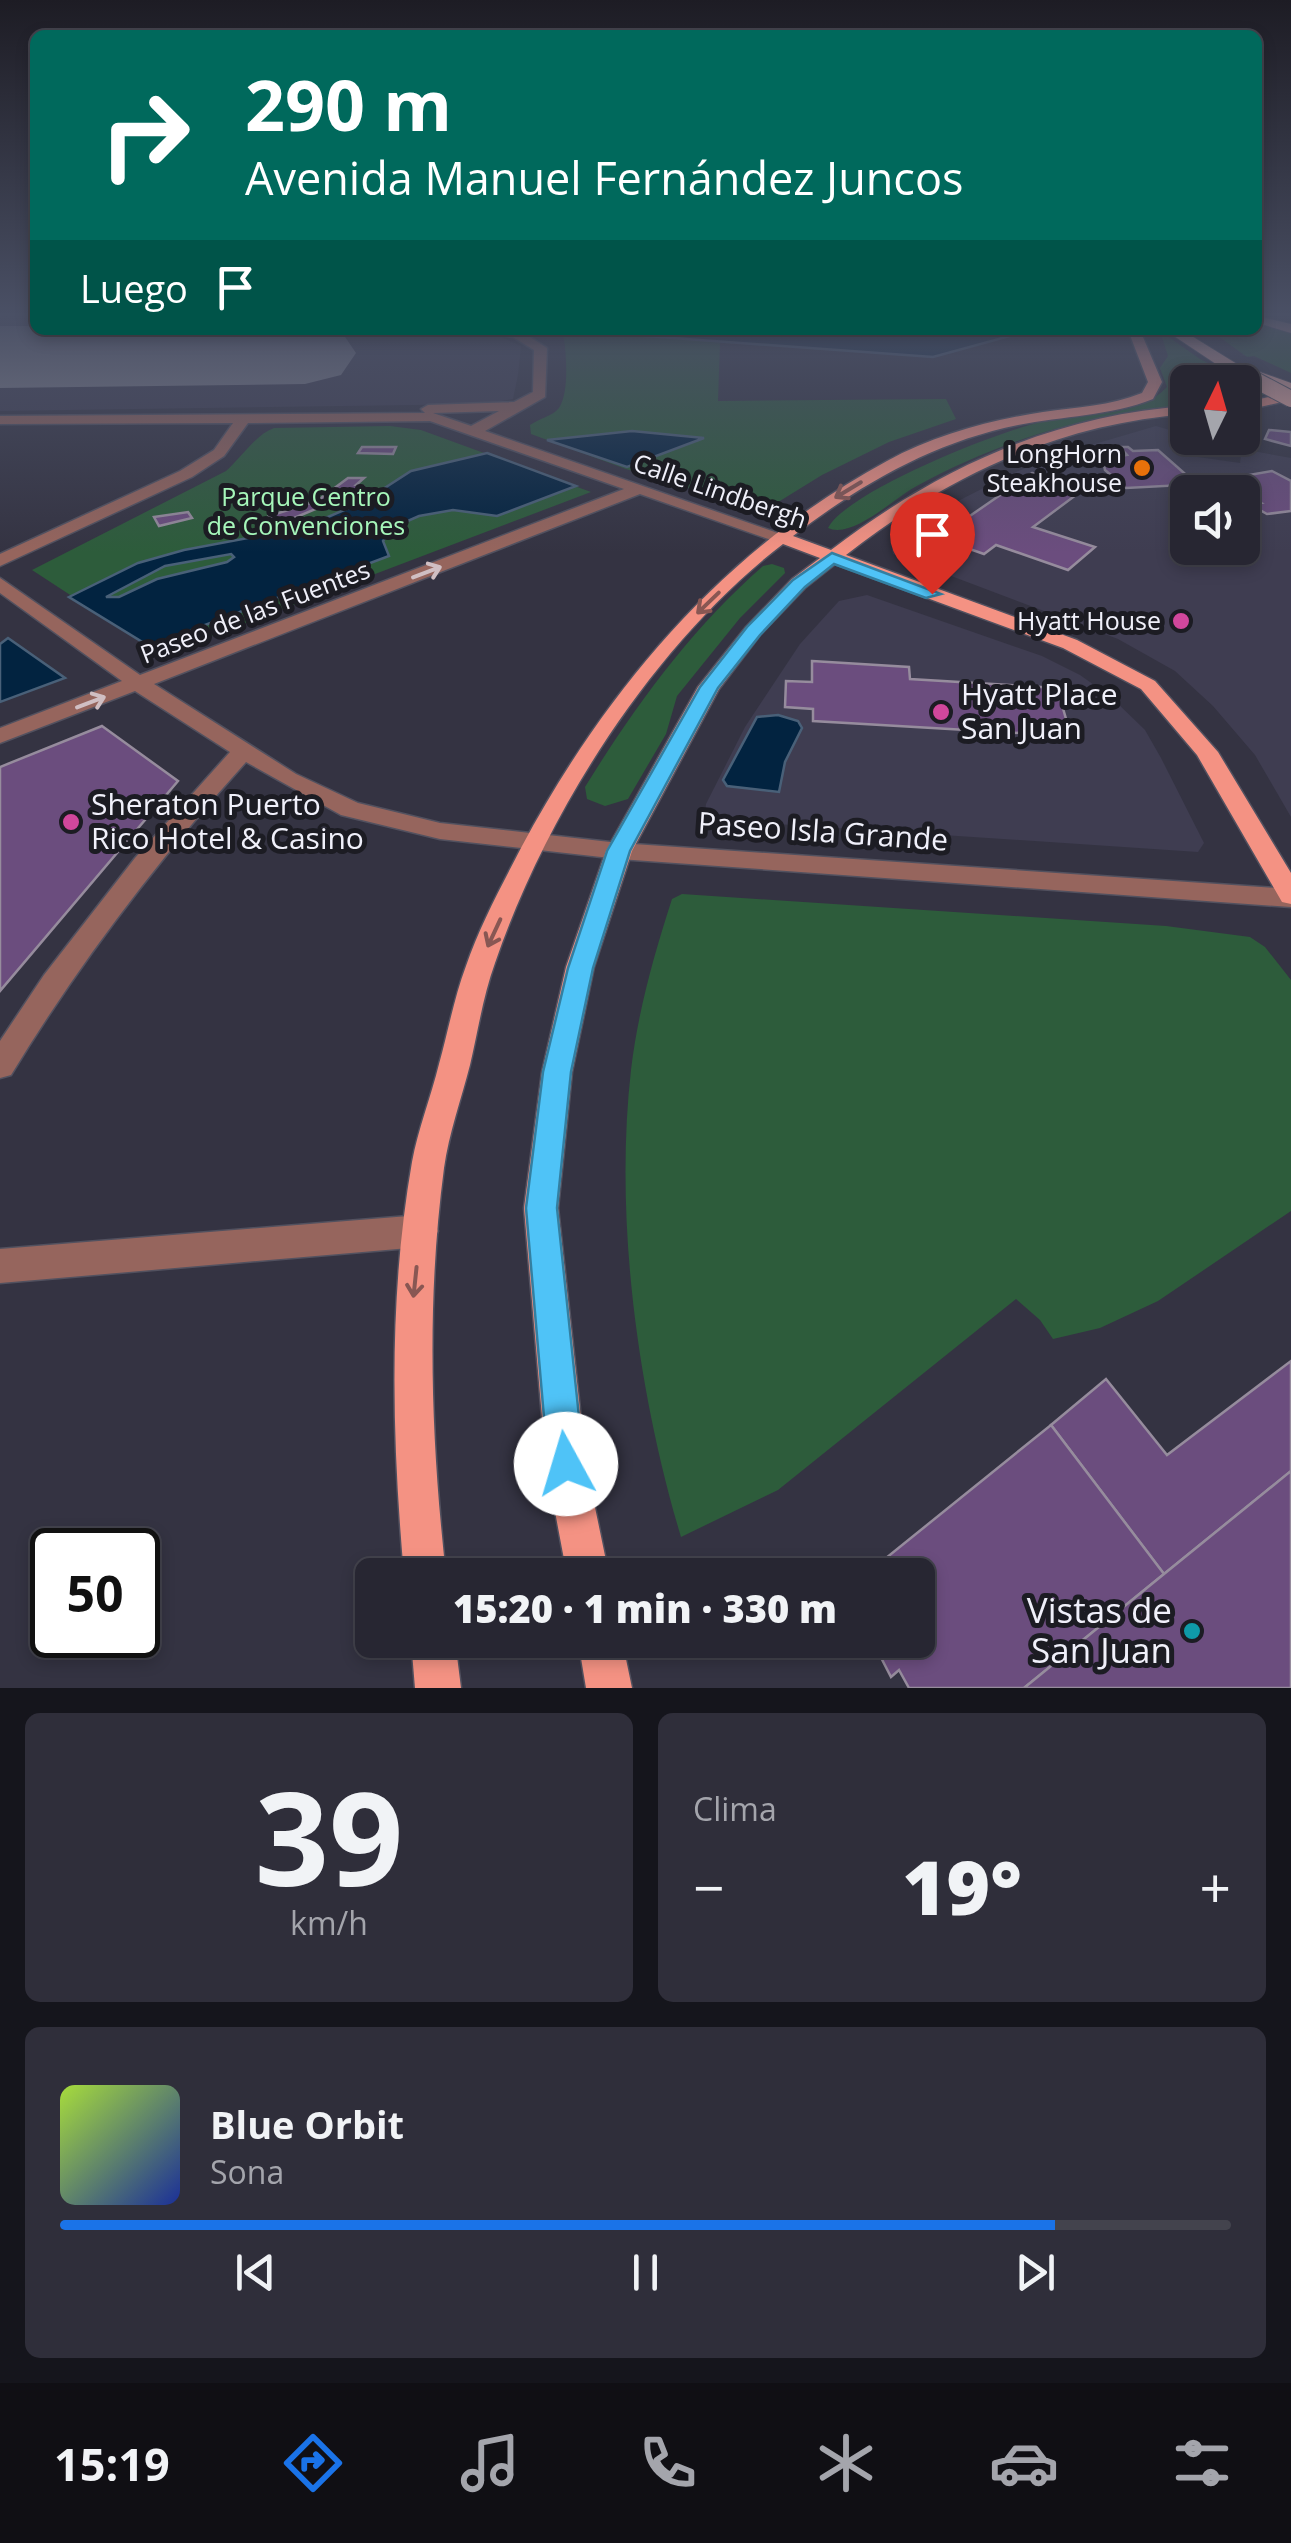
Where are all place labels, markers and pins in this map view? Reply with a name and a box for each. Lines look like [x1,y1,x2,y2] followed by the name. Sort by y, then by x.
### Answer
[987,436,1122,499] place label: LongHorn Steakhouse
[1131,457,1153,479] marker: LongHorn Steakhouse
[890,492,975,595] pin
[1017,603,1161,637] place label: Hyatt House
[1170,610,1192,632] marker: Hyatt House
[961,673,1118,748] place label: Hyatt Place San Juan
[930,701,952,723] marker: Hyatt Place San Juan
[91,783,364,858] place label: Sheraton Puerto Rico Hotel & Casino
[60,811,82,833] marker: Sheraton Puerto Rico Hotel & Casino
[1027,1586,1172,1673] place label: Vistas de San Juan
[1181,1620,1203,1642] marker: Vistas de San Juan

